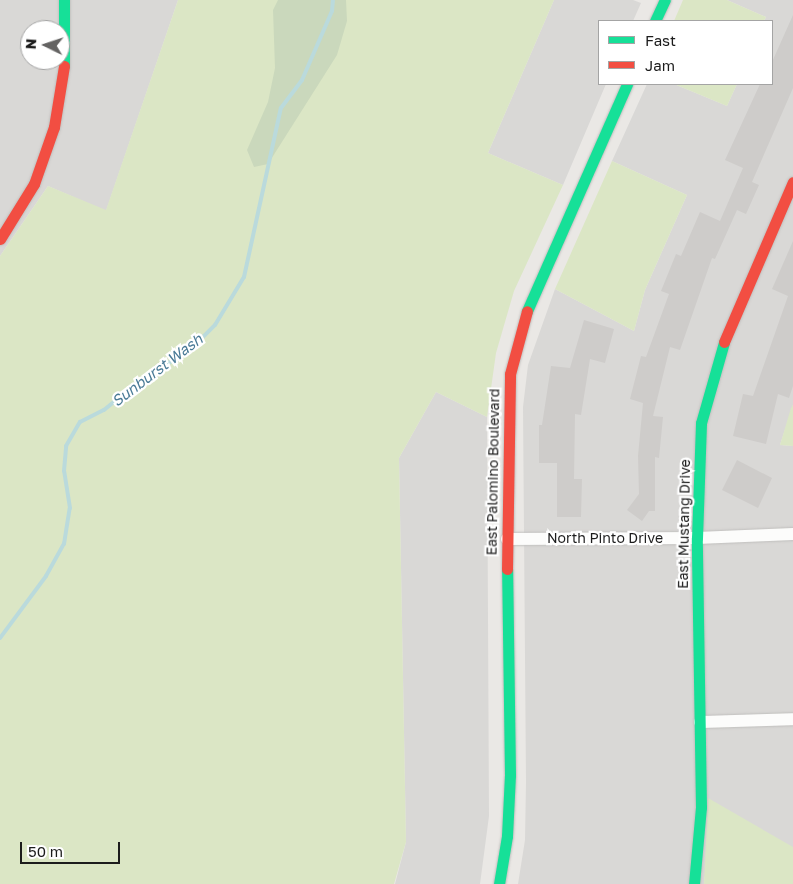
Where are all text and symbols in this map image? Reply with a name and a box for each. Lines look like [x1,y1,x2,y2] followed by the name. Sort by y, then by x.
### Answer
[20,20,70,70] north arrow
[598,20,773,85] legend
[645,31,676,49] text: Fast
[22,38,39,50] text: N
[645,56,675,74] text: Jam
[108,330,206,410] water label: Sunburst Wash
[483,388,503,556] street label: East Palomino Boulevard
[674,459,694,589] street label: East Mustang Drive
[547,530,663,546] street label: North Pinto Drive
[22,832,122,864] scale bar
[28,842,63,860] text: 50 m

